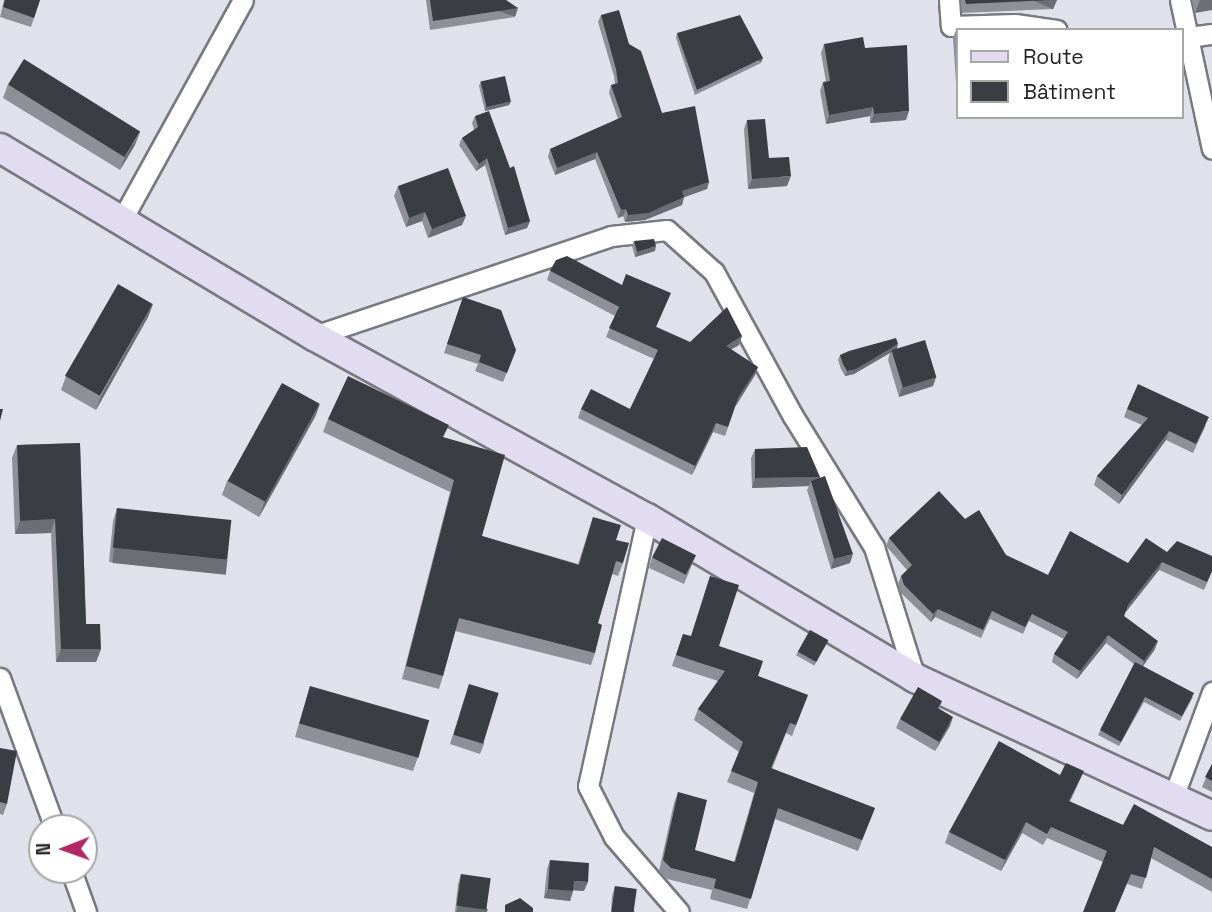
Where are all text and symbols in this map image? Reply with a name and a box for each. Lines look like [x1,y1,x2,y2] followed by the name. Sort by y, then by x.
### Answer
[956,28,1184,119] legend
[1023,43,1084,70] text: Route
[1023,78,1116,105] text: Bâtiment
[28,814,98,884] north arrow
[31,843,56,856] text: N

